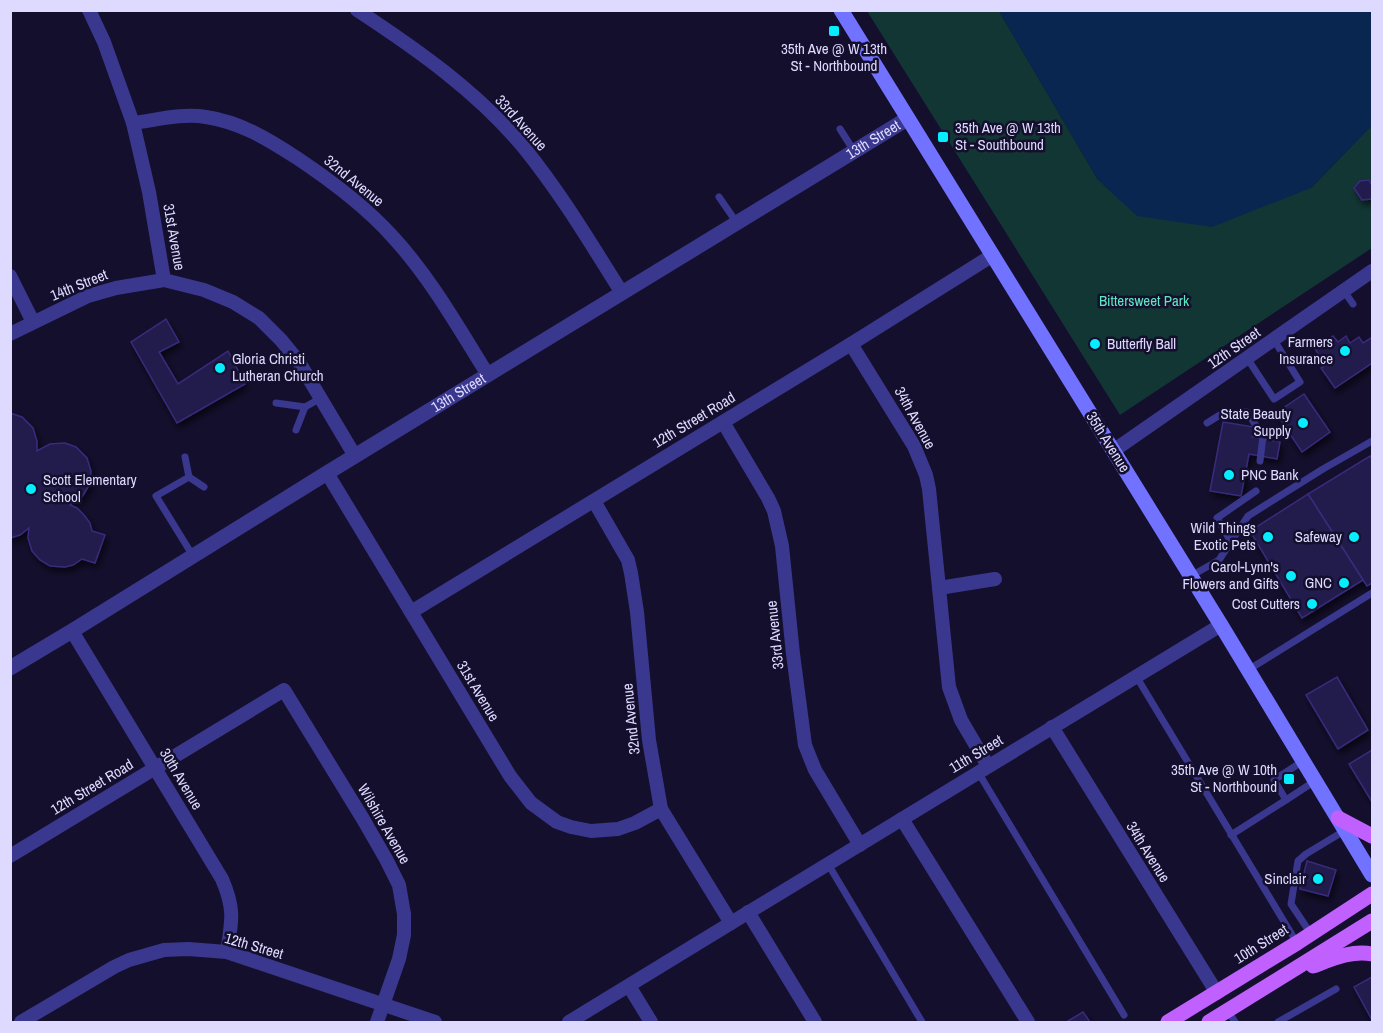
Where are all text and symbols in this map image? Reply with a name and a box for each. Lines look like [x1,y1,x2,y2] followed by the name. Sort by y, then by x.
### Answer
[827,24,841,38] marker: 35th Ave @ W 13th St - Northbound
[781,38,887,76] place label: 35th Ave @ W 13th St - Northbound
[491,90,552,155] street label: 33rd Avenue
[842,114,905,164] street label: 13th Street
[955,117,1061,155] place label: 35th Ave @ W 13th St - Southbound
[936,130,950,144] marker: 35th Ave @ W 13th St - Southbound
[320,150,389,211] street label: 32nd Avenue
[158,202,191,272] street label: 31st Avenue
[47,263,111,306] street label: 14th Street
[1099,290,1190,311] park label: Bittersweet Park
[1203,321,1265,373] street label: 12th Street
[1279,331,1333,369] place label: Farmers Insurance
[1107,333,1176,354] place label: Butterfly Ball
[1088,337,1102,351] marker: Butterfly Ball
[1338,344,1352,358] marker: Farmers Insurance
[232,348,324,386] place label: Gloria Christi Lutheran Church
[213,361,227,375] marker: Gloria Christi Lutheran Church
[427,367,490,417] street label: 13th Street
[890,383,941,453] street label: 34th Avenue
[648,387,739,453] street label: 12th Street Road
[1221,403,1292,441] place label: State Beauty Supply
[1081,407,1135,476] street label: 35th Avenue
[1296,416,1310,430] marker: State Beauty Supply
[1241,464,1299,485] place label: PNC Bank
[1222,468,1236,482] marker: PNC Bank
[43,469,138,507] place label: Scott Elementary School
[24,482,38,496] marker: Scott Elementary School
[1191,517,1256,555] place label: Wild Things Exotic Pets
[1295,526,1343,547] place label: Safeway
[1261,530,1275,544] marker: Wild Things Exotic Pets
[1347,530,1361,544] marker: Safeway
[1183,556,1279,594] place label: Carol-Lynn's Flowers and Gifts
[1284,569,1298,583] marker: Carol-Lynn's Flowers and Gifts
[1305,572,1332,593] place label: GNC
[1337,576,1351,590] marker: GNC
[1232,593,1300,614] place label: Cost Cutters
[1305,597,1319,611] marker: Cost Cutters
[760,600,789,670] street label: 33rd Avenue
[452,656,505,725] street label: 31st Avenue
[616,682,645,756] street label: 32nd Avenue
[945,729,1007,778] street label: 11th Street
[155,744,208,814] street label: 30th Avenue
[46,754,137,820] street label: 12th Street Road
[1171,759,1277,797] place label: 35th Ave @ W 10th St - Northbound
[1282,772,1296,786] marker: 35th Ave @ W 10th St - Northbound
[353,780,416,868] street label: Wilshire Avenue
[1121,817,1175,886] street label: 34th Avenue
[1264,868,1306,889] place label: Sinclair
[1311,872,1325,886] marker: Sinclair
[1230,918,1292,968] street label: 10th Street
[222,927,287,964] street label: 12th Street

